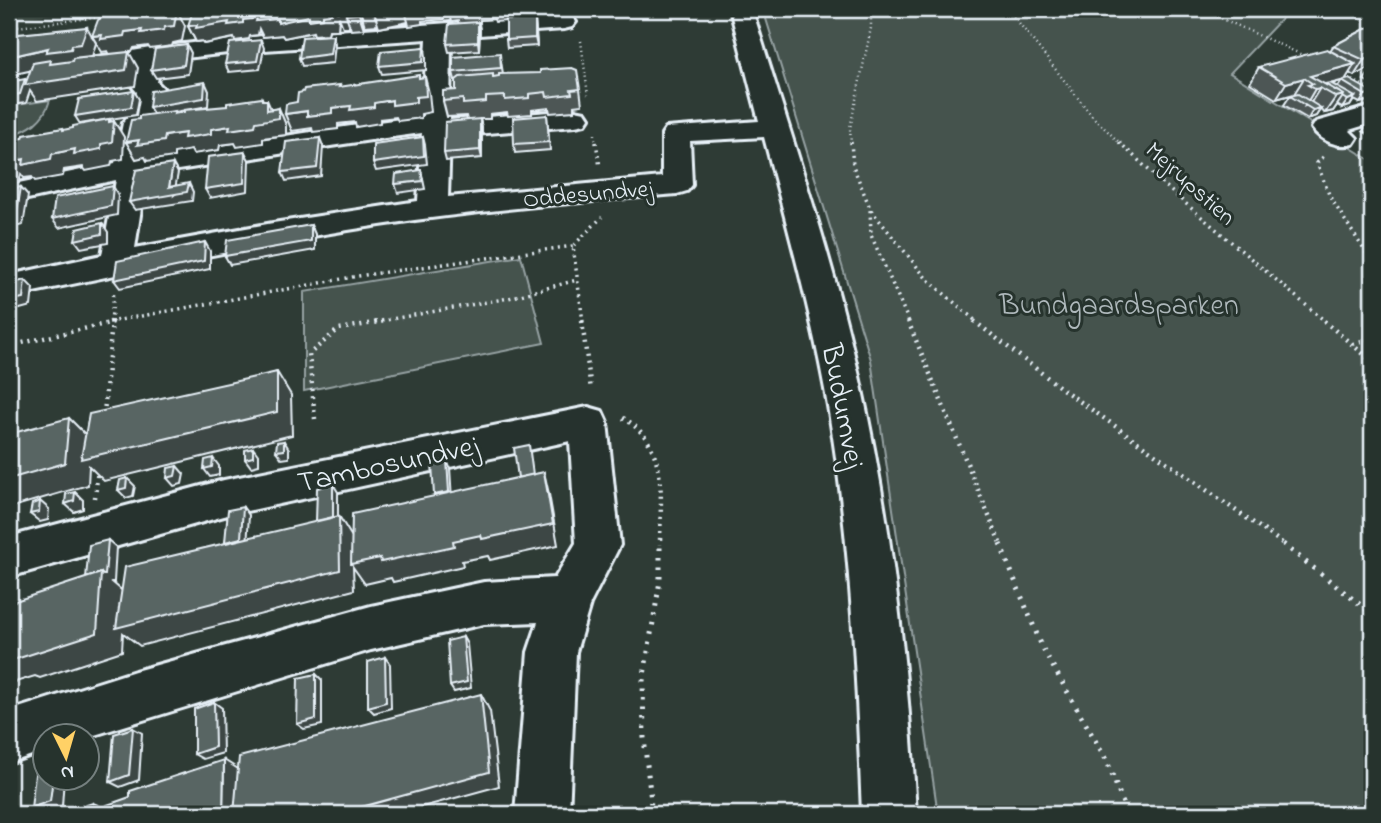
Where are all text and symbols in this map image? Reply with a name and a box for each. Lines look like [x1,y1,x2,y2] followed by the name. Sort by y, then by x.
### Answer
[1136,135,1242,235] street label: Mejrupstien
[522,172,656,219] street label: Oddesundvej
[998,285,1239,329] park label: Bundgaardsparken
[807,339,875,474] street label: Budumvej
[294,425,484,507] street label: Tambosundvej
[32,722,102,792] north arrow
[60,757,75,785] text: N

